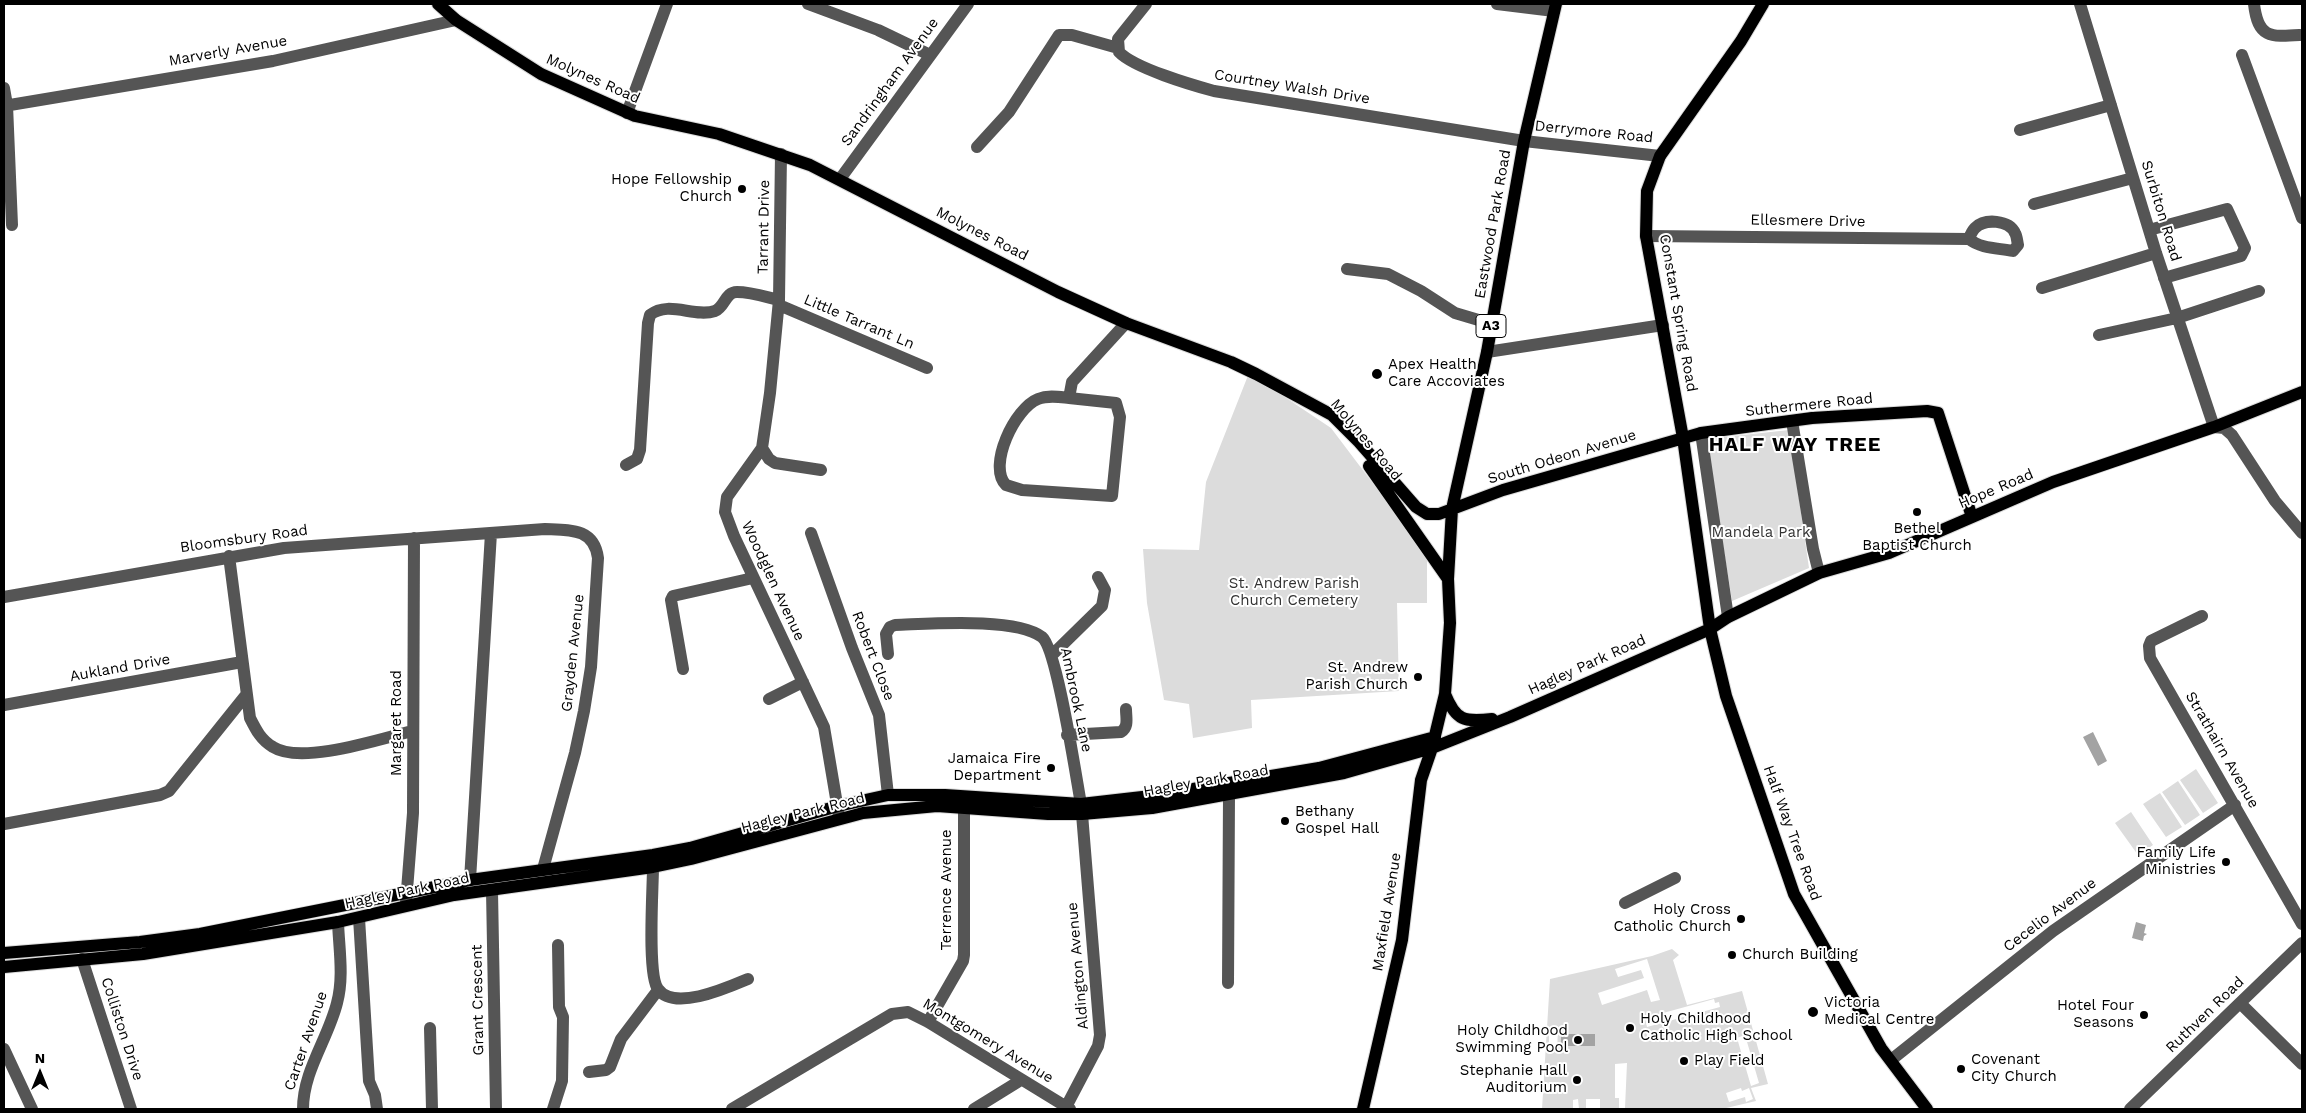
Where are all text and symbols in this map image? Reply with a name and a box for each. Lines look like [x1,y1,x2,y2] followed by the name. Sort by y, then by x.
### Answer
[837,14,943,150] street label: Sandringham Avenue
[167,32,289,70] street label: Marverly Avenue
[543,50,643,108] street label: Molynes Road
[1213,66,1371,108] street label: Courtney Walsh Drive
[1534,117,1654,147] street label: Derrymore Road
[1471,148,1515,300] street label: Eastwood Park Road
[2137,158,2185,264] street label: Surbiton Road
[611,171,732,206] place label: Hope Fellowship Church
[754,180,774,274] street label: Tarrant Drive
[736,183,748,195] marker: Hope Fellowship Church
[933,203,1031,265] street label: Molynes Road
[1750,211,1866,231] street label: Ellesmere Drive
[1655,233,1701,393] street label: Constant Spring Road
[801,291,917,353] street label: Little Tarrant Ln
[1476,314,1506,338] road number: A3
[1388,356,1505,391] place label: Apex Health Care Accoviates
[1370,367,1384,381] marker: Apex Health Care Accoviates
[1744,389,1874,421] street label: Suthermere Road
[1327,395,1405,485] street label: Molynes Road
[1486,426,1638,488] street label: South Odeon Avenue
[1707,433,1883,457] district label: HALF WAY TREE
[1956,465,2036,513] street label: Hope Road
[1911,506,1923,518] marker: Bethel Baptist Church
[737,518,809,644] street label: Woodglen Avenue
[1862,520,1972,555] place label: Bethel Baptist Church
[179,521,309,557] street label: Bloomsbury Road
[1711,524,1811,542] park label: Mandela Park
[1229,575,1359,610] park label: St. Andrew Parish Church Cemetery
[558,593,588,713] street label: Grayden Avenue
[848,609,898,703] street label: Robert Close
[1525,631,1649,699] street label: Hagley Park Road
[1056,646,1096,754] street label: Ambrook Lane
[68,650,172,686] street label: Aukland Drive
[1306,659,1408,694] place label: St. Andrew Parish Church
[388,670,406,776] street label: Margaret Road
[1412,671,1424,683] marker: St. Andrew Parish Church
[2181,689,2263,811] street label: Strathairn Avenue
[948,750,1041,785] place label: Jamaica Fire Department
[1142,761,1270,801] street label: Hagley Park Road
[1045,762,1057,774] marker: Jamaica Fire Department
[1759,763,1825,903] street label: Half Way Tree Road
[739,789,867,837] street label: Hagley Park Road
[1295,803,1379,838] place label: Bethany Gospel Hall
[1279,815,1291,827] marker: Bethany Gospel Hall
[938,829,956,951] street label: Terrence Avenue
[2136,844,2216,879] place label: Family Life Ministries
[1369,851,1405,973] street label: Maxfield Avenue
[2220,856,2232,868] marker: Family Life Ministries
[343,869,471,913] street label: Hagley Park Road
[2000,874,2100,956] street label: Cecelio Avenue
[1613,901,1731,936] place label: Holy Cross Catholic Church
[1063,902,1093,1030] street label: Aldington Avenue
[1735,913,1747,925] marker: Holy Cross Catholic Church
[468,944,488,1056] street label: Grant Crescent
[1742,946,1858,964] place label: Church Building
[1726,949,1738,961] marker: Church Building
[2162,973,2248,1057] street label: Ruthven Road
[97,975,147,1083] street label: Colliston Drive
[281,989,331,1093] street label: Carter Avenue
[1824,994,1934,1029] place label: Victoria Medical Centre
[919,995,1057,1087] street label: Montgomery Avenue
[2057,997,2134,1032] place label: Hotel Four Seasons
[1806,1005,1820,1019] marker: Victoria Medical Centre
[2138,1009,2150,1021] marker: Hotel Four Seasons
[1640,1010,1792,1045] place label: Holy Childhood Catholic High School
[1455,1022,1568,1057] place label: Holy Childhood Swimming Pool
[1624,1022,1636,1034] marker: Holy Childhood Catholic High School
[1572,1034,1584,1046] marker: Holy Childhood Swimming Pool
[15,1048,65,1098] north arrow
[35,1050,45,1066] text: N
[1971,1051,2057,1086] place label: Covenant City Church
[1694,1052,1764,1070] place label: Play Field
[1678,1055,1690,1067] marker: Play Field
[1460,1062,1567,1097] place label: Stephanie Hall Auditorium
[1955,1063,1967,1075] marker: Covenant City Church
[1571,1074,1583,1086] marker: Stephanie Hall Auditorium

